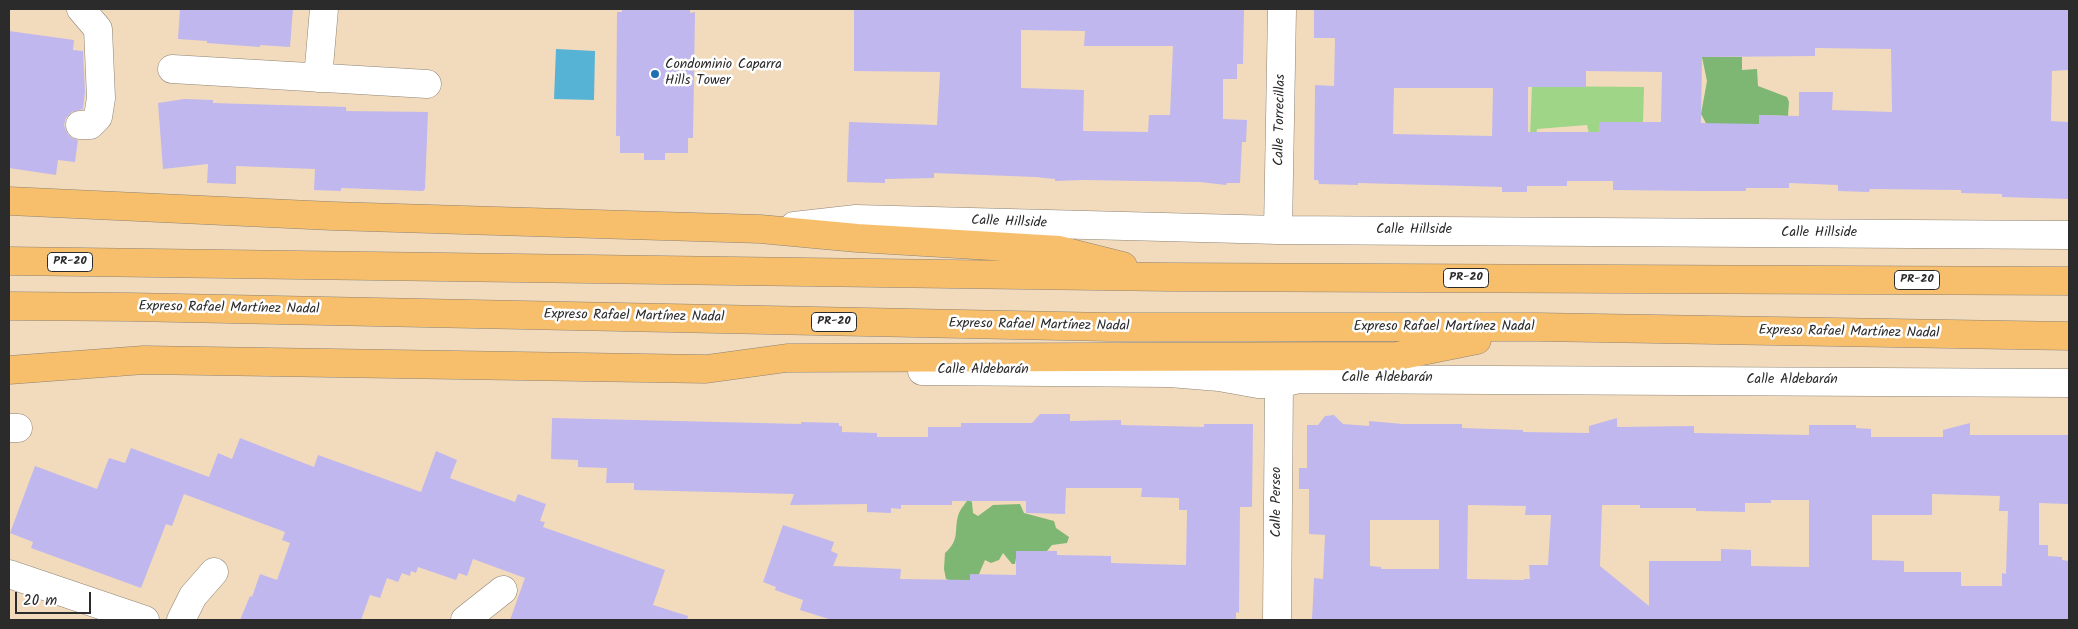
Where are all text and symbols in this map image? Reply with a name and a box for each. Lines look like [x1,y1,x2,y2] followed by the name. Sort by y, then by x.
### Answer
[665,58,782,90] place label: Condominio Caparra Hills Tower
[649,68,661,80] marker: Condominio Caparra Hills Tower
[1272,74,1290,166] street label: Calle Torrecillas
[971,213,1047,233] street label: Calle Hillside
[1376,223,1452,239] street label: Calle Hillside
[1781,226,1857,242] street label: Calle Hillside
[48,252,92,272] road number: PR-20
[1444,268,1488,288] road number: PR-20
[1894,270,1940,290] road number: PR-20
[138,299,320,319] street label: Expreso Rafael Martínez Nadal
[543,307,725,327] street label: Expreso Rafael Martínez Nadal
[812,313,856,332] road number: PR-20
[948,316,1130,336] street label: Expreso Rafael Martínez Nadal
[1353,320,1535,336] street label: Expreso Rafael Martínez Nadal
[1758,323,1940,343] street label: Expreso Rafael Martínez Nadal
[937,363,1029,379] street label: Calle Aldebarán
[1341,371,1433,387] street label: Calle Aldebarán
[1746,373,1838,389] street label: Calle Aldebarán
[1270,467,1286,537] street label: Calle Perseo
[18,582,94,614] scale bar
[23,589,57,613] text: 20 m

